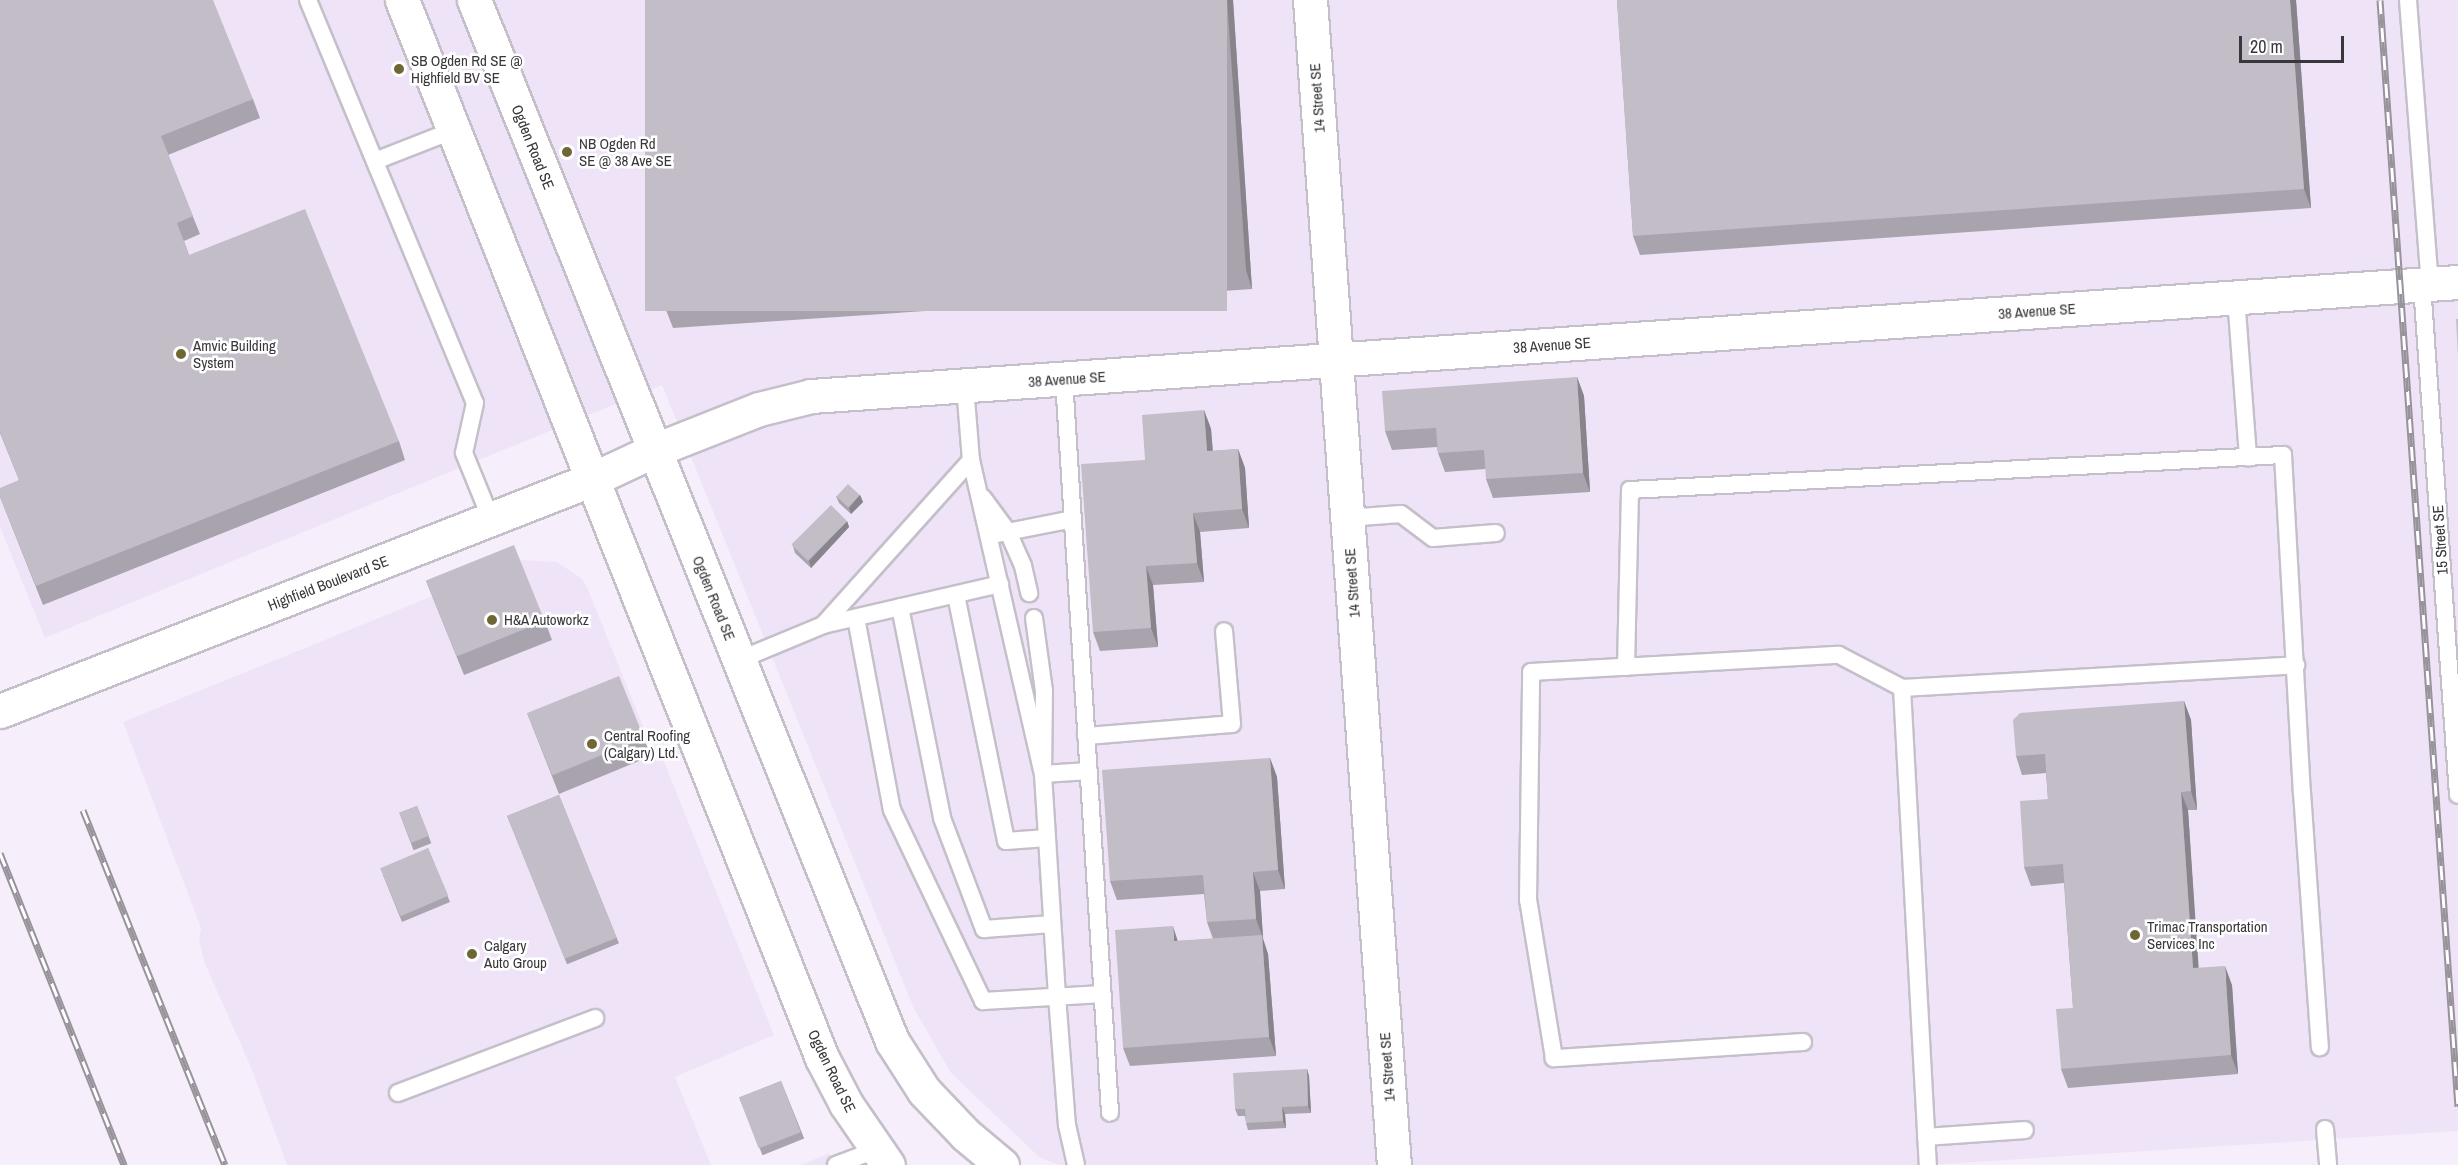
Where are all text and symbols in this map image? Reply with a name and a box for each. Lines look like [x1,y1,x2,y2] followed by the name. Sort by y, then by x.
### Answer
[2242,24,2347,62] scale bar
[2250,34,2283,59] text: 20 m
[411,51,523,86] place label: SB Ogden Rd SE @ Highfield BV SE
[392,62,406,76] marker: SB Ogden Rd SE @ Highfield BV SE
[1306,63,1328,133] street label: 14 Street SE
[508,102,558,192] street label: Ogden Road SE
[579,134,673,169] place label: NB Ogden Rd SE @ 38 Ave SE
[560,145,574,159] marker: NB Ogden Rd SE @ 38 Ave SE
[1997,299,2077,323] street label: 38 Avenue SE
[1512,333,1592,357] street label: 38 Avenue SE
[193,336,276,371] place label: Amvic Building System
[174,347,188,361] marker: Amvic Building System
[1027,367,1107,391] street label: 38 Avenue SE
[2429,505,2451,575] street label: 15 Street SE
[1341,548,1363,618] street label: 14 Street SE
[265,552,391,614] street label: Highfield Boulevard SE
[689,553,739,643] street label: Ogden Road SE
[504,611,590,629] place label: H&A Autoworkz
[485,613,499,627] marker: H&A Autoworkz
[604,726,690,761] place label: Central Roofing (Calgary) Ltd.
[585,737,599,751] marker: Central Roofing (Calgary) Ltd.
[2147,917,2268,952] place label: Trimac Transportation Services Inc
[2128,928,2142,942] marker: Trimac Transportation Services Inc
[484,936,547,971] place label: Calgary Auto Group
[465,947,479,961] marker: Calgary Auto Group
[804,1027,860,1115] street label: Ogden Road SE
[1376,1032,1398,1102] street label: 14 Street SE

